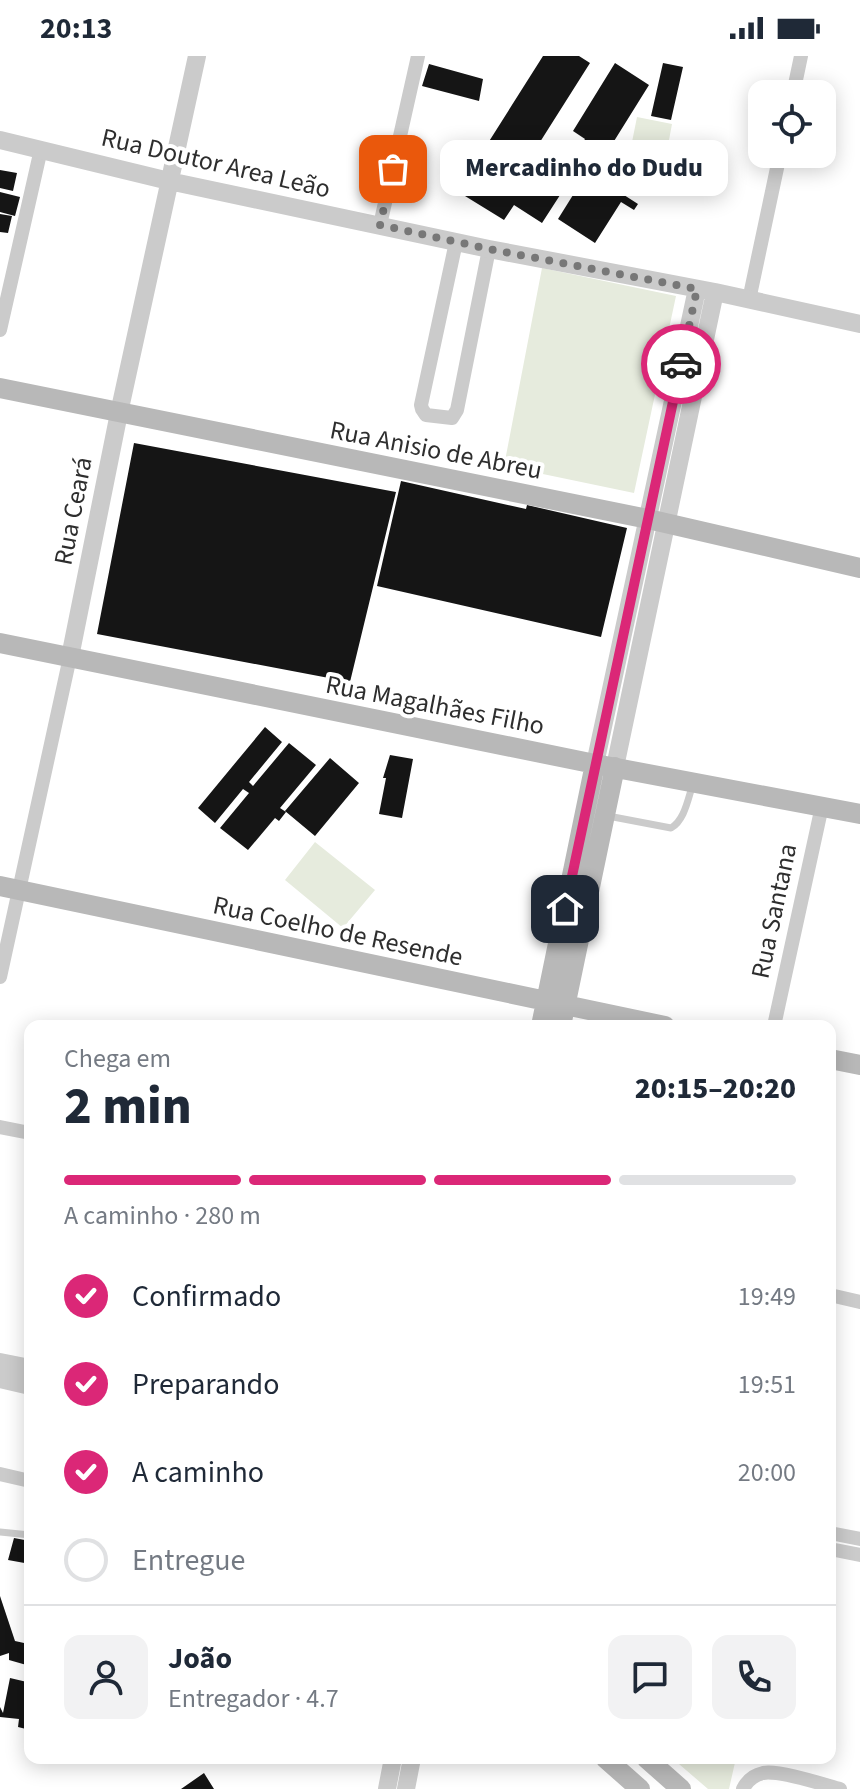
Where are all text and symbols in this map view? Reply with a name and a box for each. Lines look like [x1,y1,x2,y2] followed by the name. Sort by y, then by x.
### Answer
[40,7,112,50] text: 20:13
[748,80,836,168] map controls
[748,80,836,168] button: locate
[98,119,334,207] street label: Rua Doutor Area Leão
[359,135,427,203] pin
[441,141,729,197] callout: Mercadinho do Dudu
[371,147,415,191] icon: bag
[465,149,703,186] text: Mercadinho do Dudu
[641,324,721,404] courier
[659,342,703,386] icon: car
[327,411,545,489] street label: Rua Anisio de Abreu
[44,454,102,568] street label: Rua Ceará
[323,666,547,744] street label: Rua Magalhães Filho
[742,840,806,982] street label: Rua Santana
[531,875,599,943] pin
[210,886,466,976] street label: Rua Coelho de Resende
[543,887,587,931] icon: home
[64,1040,171,1077] text: Chega em
[635,1067,796,1110] text: 20:15–20:20
[64,1070,192,1144] text: 2 min
[64,1197,261,1234] text: A caminho · 280 m
[64,1274,108,1318] icon: check
[132,1275,281,1318] text: Confirmado
[738,1278,796,1315] text: 19:49
[64,1362,108,1406] icon: check
[132,1363,279,1406] text: Preparando
[738,1366,796,1403] text: 19:51
[64,1450,108,1494] icon: check
[132,1451,264,1494] text: A caminho
[738,1454,796,1491] text: 20:00
[132,1539,245,1582] text: Entregue
[64,1635,148,1719] button: person
[608,1635,692,1719] button: chat
[712,1635,796,1719] button: phone
[168,1637,232,1680] text: João
[168,1680,339,1717] text: Entregador · 4.7

